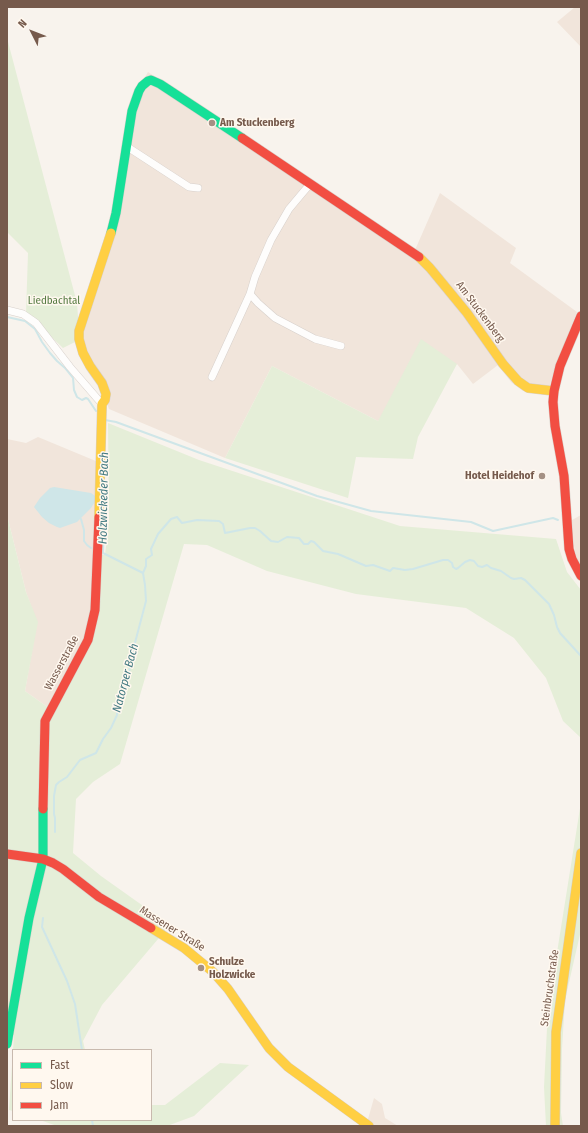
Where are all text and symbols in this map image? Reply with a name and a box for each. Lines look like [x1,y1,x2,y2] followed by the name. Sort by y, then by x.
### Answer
[12,12,52,52] north arrow
[16,17,30,30] text: N
[220,116,294,130] place label: Am Stuckenberg
[207,118,217,128] marker: Am Stuckenberg
[453,279,507,345] street label: Am Stuckenberg
[28,294,80,308] park label: Liedbachtal
[96,452,112,544] water label: Holzwickeder Bach
[465,469,534,483] place label: Hotel Heidehof
[537,471,547,481] marker: Hotel Heidehof
[42,633,82,693] street label: Wasserstraße
[110,642,142,714] water label: Natorper Bach
[137,904,207,954] street label: Massener Straße
[538,949,562,1027] street label: Steinbruchstraße
[209,955,255,981] place label: Schulze Holzwicke
[196,963,206,973] marker: Schulze Holzwicke
[12,1049,152,1121] legend
[50,1058,69,1072] text: Fast
[50,1078,73,1092] text: Slow
[50,1098,68,1112] text: Jam

